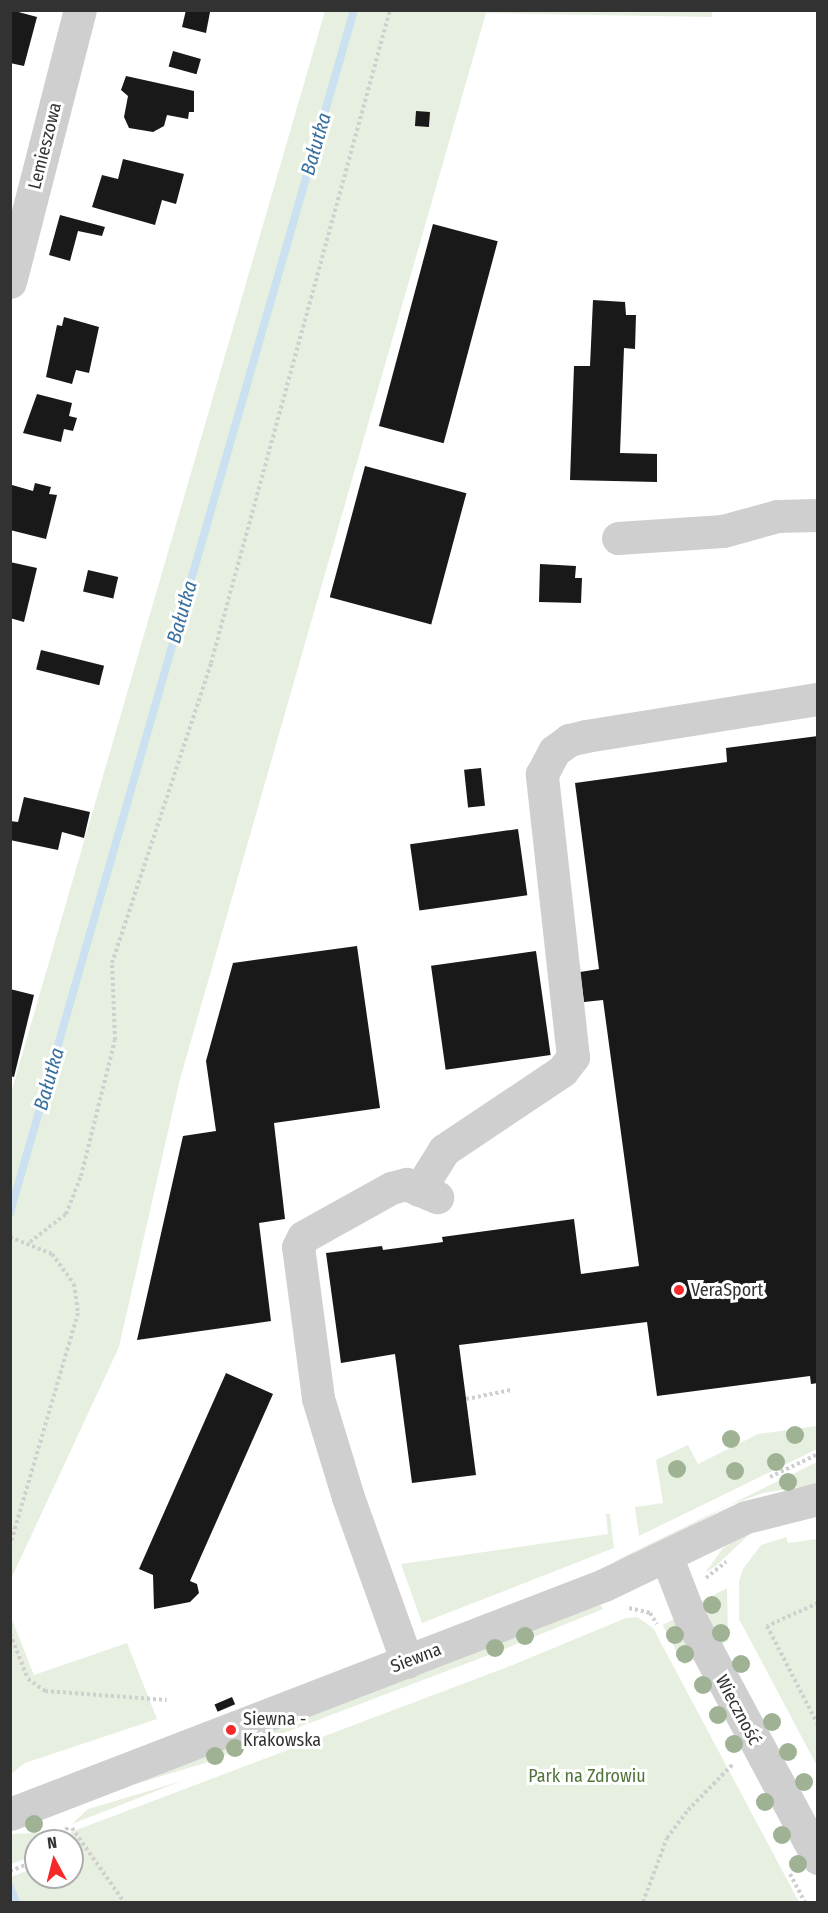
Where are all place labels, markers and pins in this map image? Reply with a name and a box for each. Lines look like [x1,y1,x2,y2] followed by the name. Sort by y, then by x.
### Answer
[691,1279,763,1301] place label: VeraSport
[672,1283,686,1297] marker: VeraSport
[243,1709,321,1752] place label: Siewna - Krakowska
[224,1723,238,1737] marker: Siewna - Krakowska

